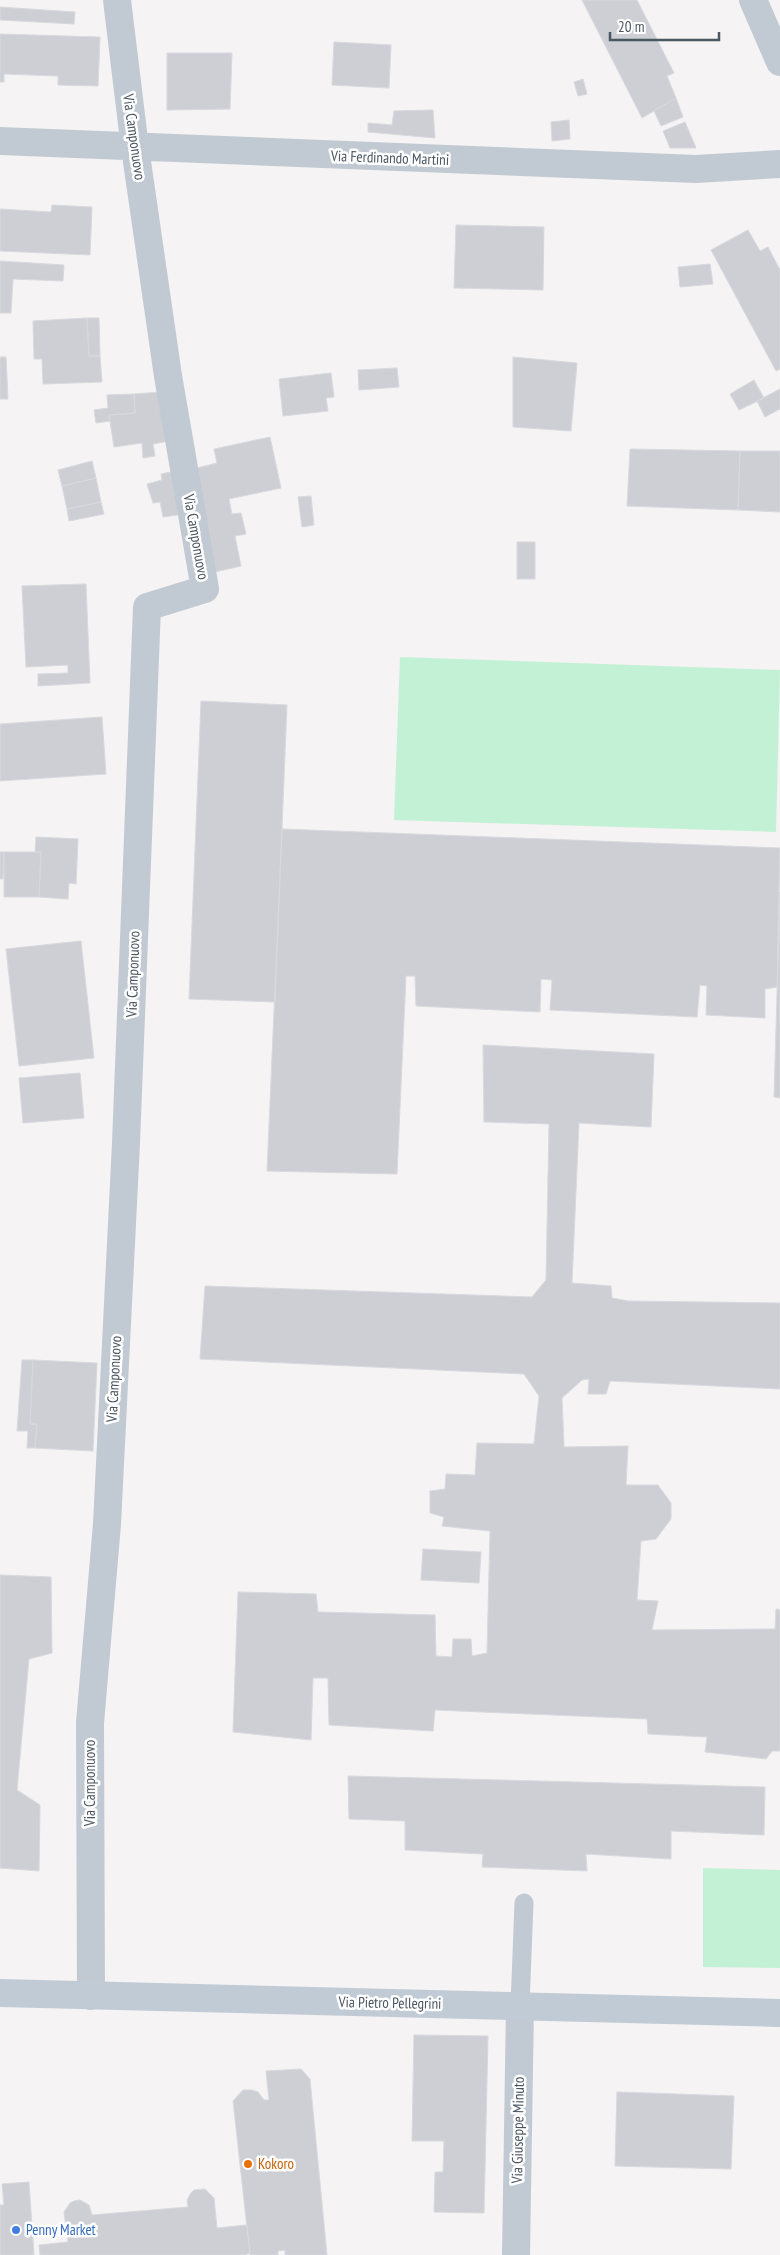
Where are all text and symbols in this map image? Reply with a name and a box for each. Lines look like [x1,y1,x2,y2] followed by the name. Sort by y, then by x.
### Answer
[610,10,719,42] scale bar
[618,17,644,36] text: 20 m
[119,92,150,181] street label: Via Camponuovo
[330,146,449,169] street label: Via Ferdinando Martini
[179,492,213,581] street label: Via Camponuovo
[121,930,144,1019] street label: Via Camponuovo
[102,1335,125,1424] street label: Via Camponuovo
[80,1740,99,1827] street label: Via Camponuovo
[337,1992,442,2013] street label: Via Pietro Pellegrini
[507,2077,528,2184] street label: Via Giuseppe Minuto
[258,2154,294,2173] place label: Kokoro
[242,2158,254,2170] marker: Kokoro
[26,2220,96,2239] place label: Penny Market
[10,2224,22,2236] marker: Penny Market

